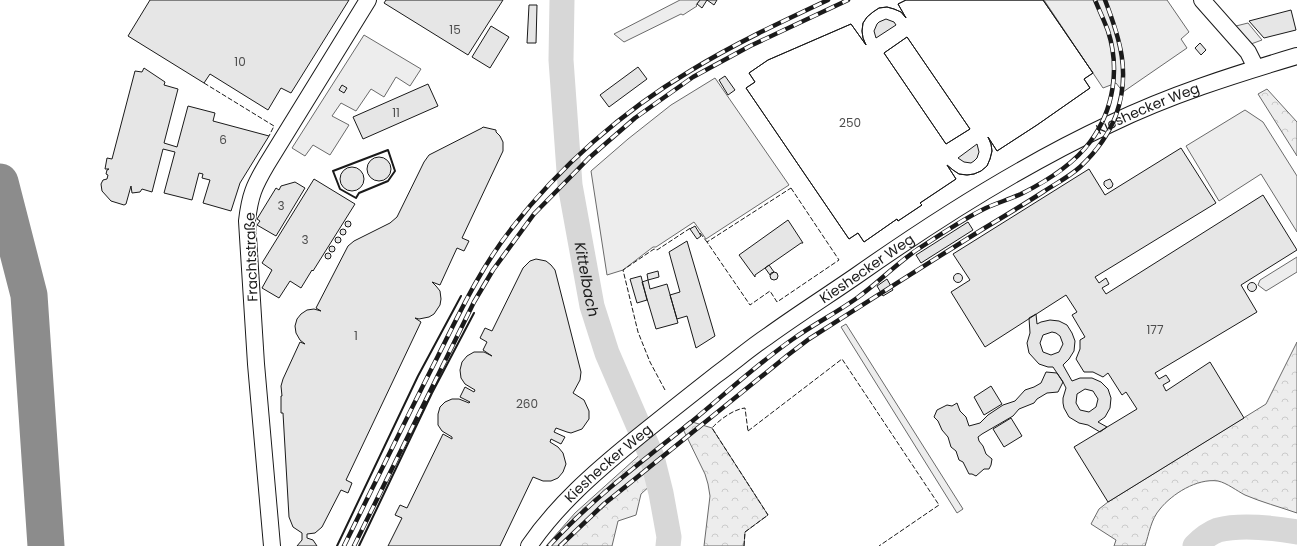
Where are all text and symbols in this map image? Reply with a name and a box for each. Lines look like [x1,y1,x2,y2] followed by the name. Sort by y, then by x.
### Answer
[449,21,461,38] house number: 15
[234,53,246,70] house number: 10
[1092,78,1202,139] street label: Kieshecker Weg
[392,104,400,121] house number: 11
[839,114,861,131] house number: 250
[219,131,227,148] house number: 6
[277,197,285,214] house number: 3
[239,212,263,302] street label: Frachtstraße
[815,229,918,308] street label: Kieshecker Weg
[301,231,309,248] house number: 3
[570,240,605,319] water label: Kittelbach
[1147,321,1164,338] house number: 177
[354,327,358,344] house number: 1
[516,395,538,412] house number: 260
[560,419,656,507] street label: Kieshecker Weg

